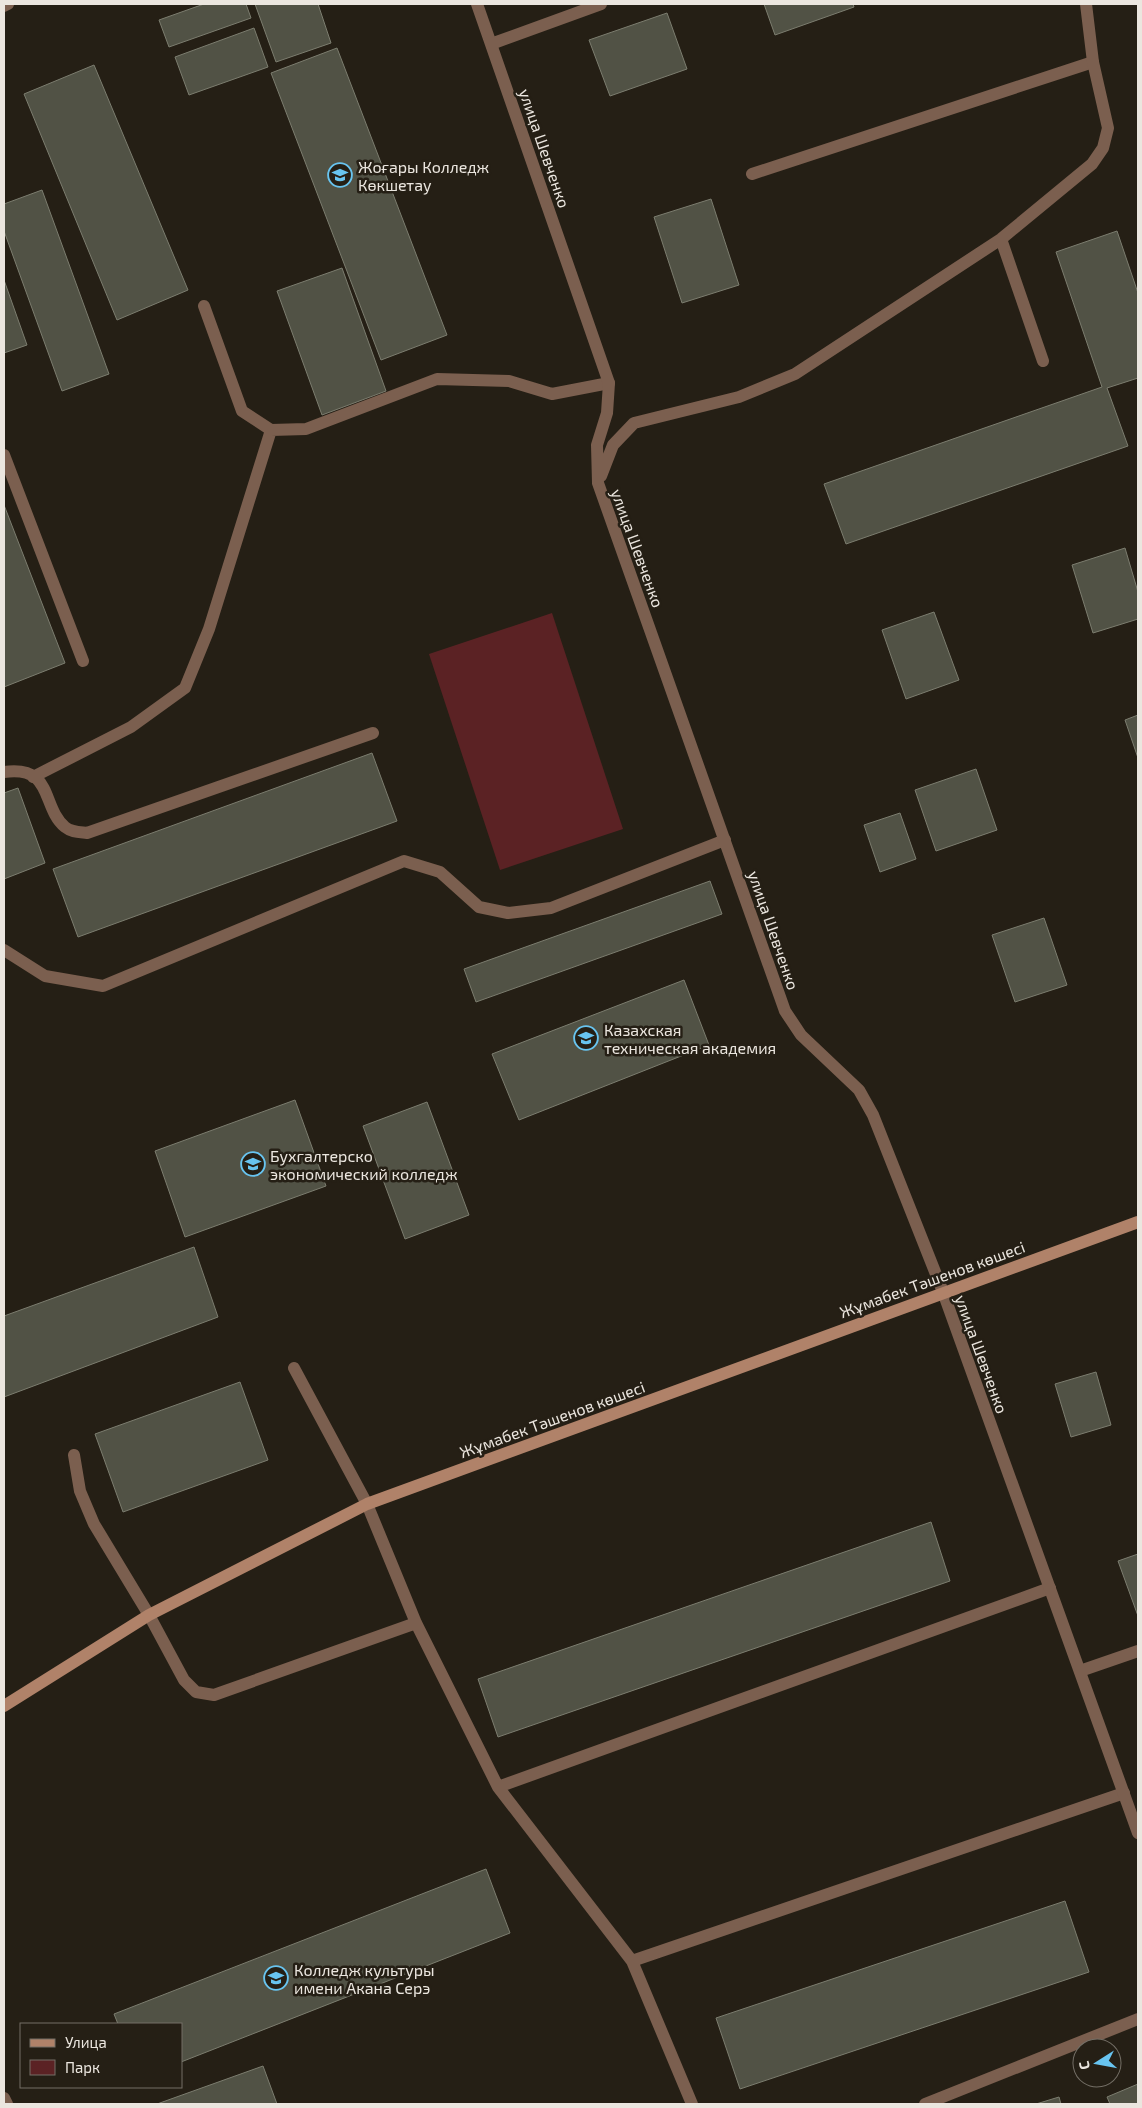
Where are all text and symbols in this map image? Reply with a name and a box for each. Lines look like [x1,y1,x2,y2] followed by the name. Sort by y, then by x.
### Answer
[515,86,574,210] street label: улица Шевченко
[358,157,490,195] place label: Жоғары Колледж Көкшетау
[327,162,353,188] school or university icon: Жоғары Колледж Көкшетау
[607,486,668,610] street label: улица Шевченко
[744,868,803,992] street label: улица Шевченко
[604,1020,776,1057] place label: Казахская техническая академия
[573,1025,599,1051] school or university icon: Казахская техническая академия
[270,1146,458,1183] place label: Бухгалтерско экономический колледж
[240,1151,266,1177] school or university icon: Бухгалтерско экономический колледж
[837,1237,1027,1321] street label: Жұмабек Тәшенов көшесі
[951,1292,1012,1416] street label: улица Шевченко
[457,1377,647,1461] street label: Жұмабек Тәшенов көшесі
[294,1960,435,1997] place label: Колледж культуры имени Акана Серэ
[263,1965,289,1991] school or university icon: Колледж культуры имени Акана Серэ
[20,2023,182,2088] legend
[65,2033,107,2051] text: Улица
[1072,2038,1122,2088] north arrow
[65,2058,100,2076] text: Парк
[1075,2060,1093,2071] text: С

